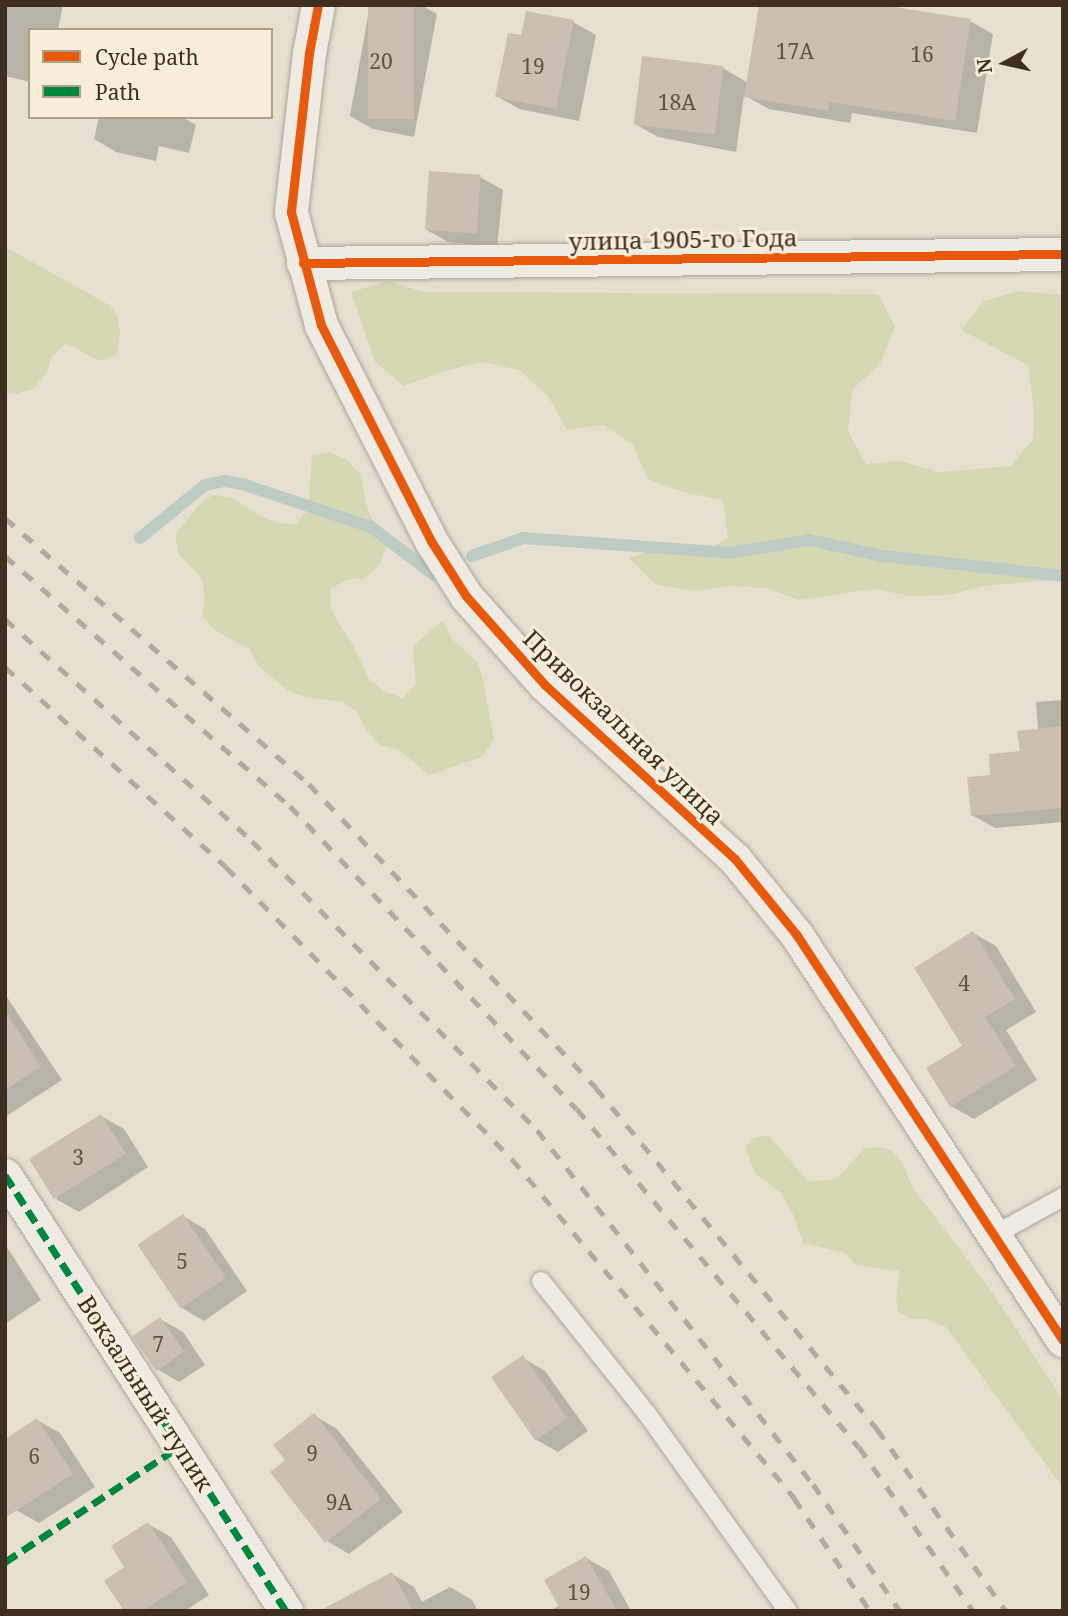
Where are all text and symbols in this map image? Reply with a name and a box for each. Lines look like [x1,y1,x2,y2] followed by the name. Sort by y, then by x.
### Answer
[28,28,273,119] legend
[970,28,1040,98] north arrow
[776,38,814,64] house number: 17А
[910,41,934,67] house number: 16
[95,43,199,71] text: Cycle path
[369,48,393,74] house number: 20
[521,53,545,79] house number: 19
[970,57,998,75] text: N
[95,78,140,106] text: Path
[658,89,696,115] house number: 18А
[568,223,798,255] street label: улица 1905-го Года
[518,623,730,831] street label: Привокзальная улица
[958,970,970,996] house number: 4
[72,1144,84,1170] house number: 3
[176,1248,188,1274] house number: 5
[72,1290,220,1496] street label: Вокзальный тупик
[152,1331,164,1357] house number: 7
[306,1440,318,1466] house number: 9
[28,1443,40,1469] house number: 6
[326,1489,352,1515] house number: 9А
[567,1579,591,1605] house number: 19

